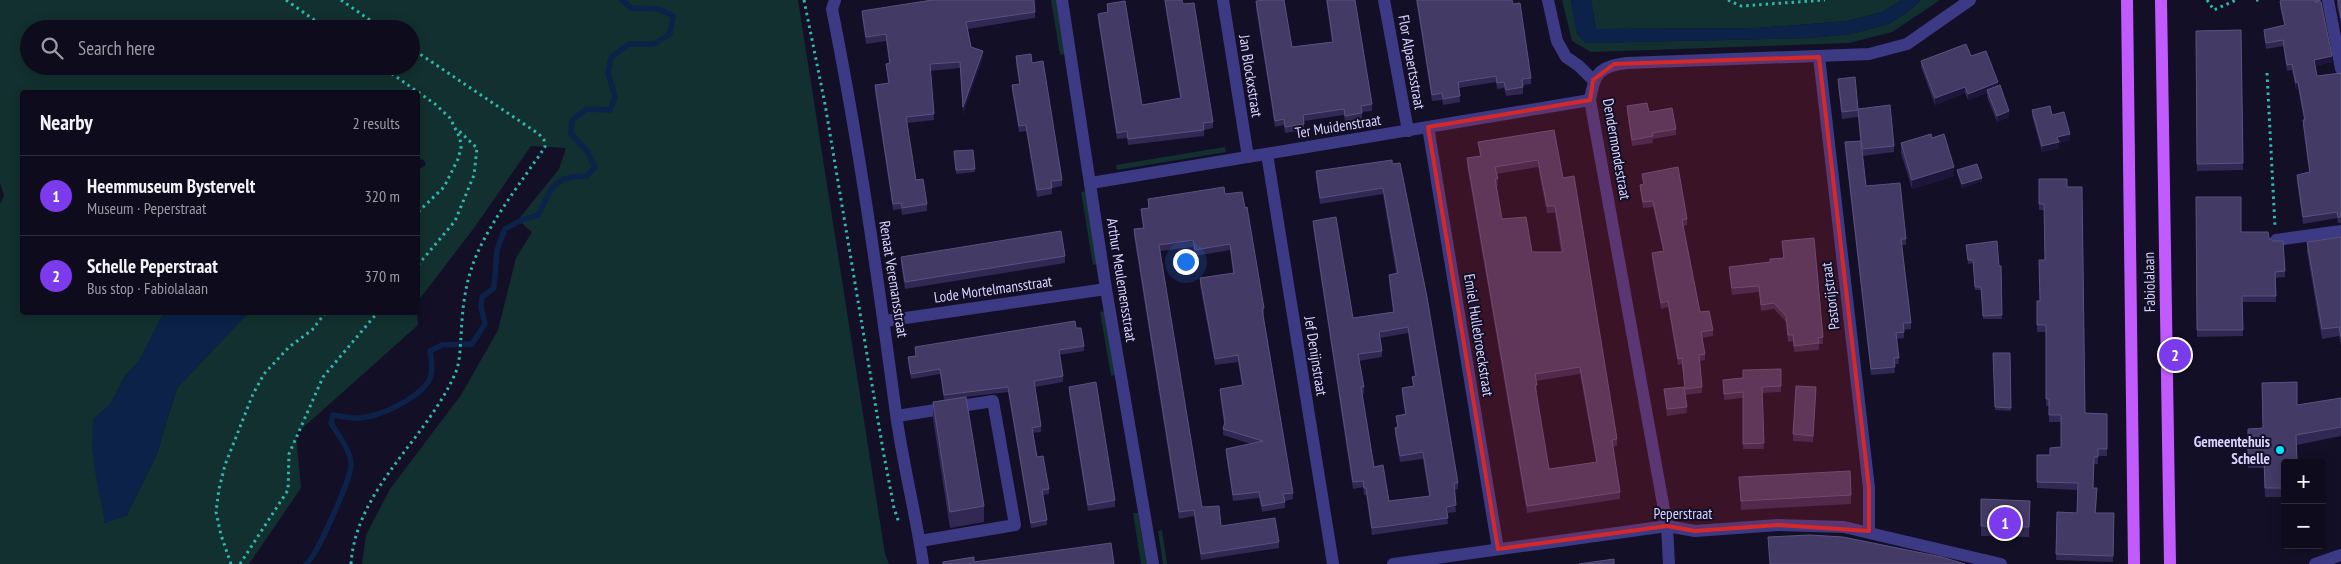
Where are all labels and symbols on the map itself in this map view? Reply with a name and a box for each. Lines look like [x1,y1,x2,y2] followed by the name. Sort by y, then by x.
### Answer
[1394,13,1430,111] street label: Flor Alpaertsstraat
[1235,33,1267,118] street label: Jan Blockxstraat
[1599,97,1635,201] street label: Dendermondestraat
[1294,110,1382,142] street label: Ter Muidenstraat
[1103,217,1141,343] street label: Arthur Meulemensstraat
[875,219,913,339] street label: Renaat Veremansstraat
[1173,249,1199,275] your location
[2139,252,2159,312] street label: Fabiolalaan
[1816,261,1844,331] street label: Pastorijstraat
[933,271,1053,307] street label: Lode Mortelmansstraat
[1460,272,1498,398] street label: Emiel Hullebroeckstraat
[1300,314,1332,397] street label: Jef Denijnstraat
[2159,336,2191,374] pin: 2
[2194,432,2270,468] place label: Gemeentehuis Schelle
[2274,444,2286,456] marker: Gemeentehuis Schelle
[1654,504,1712,523] street label: Peperstraat
[1989,504,2021,542] pin: 1

